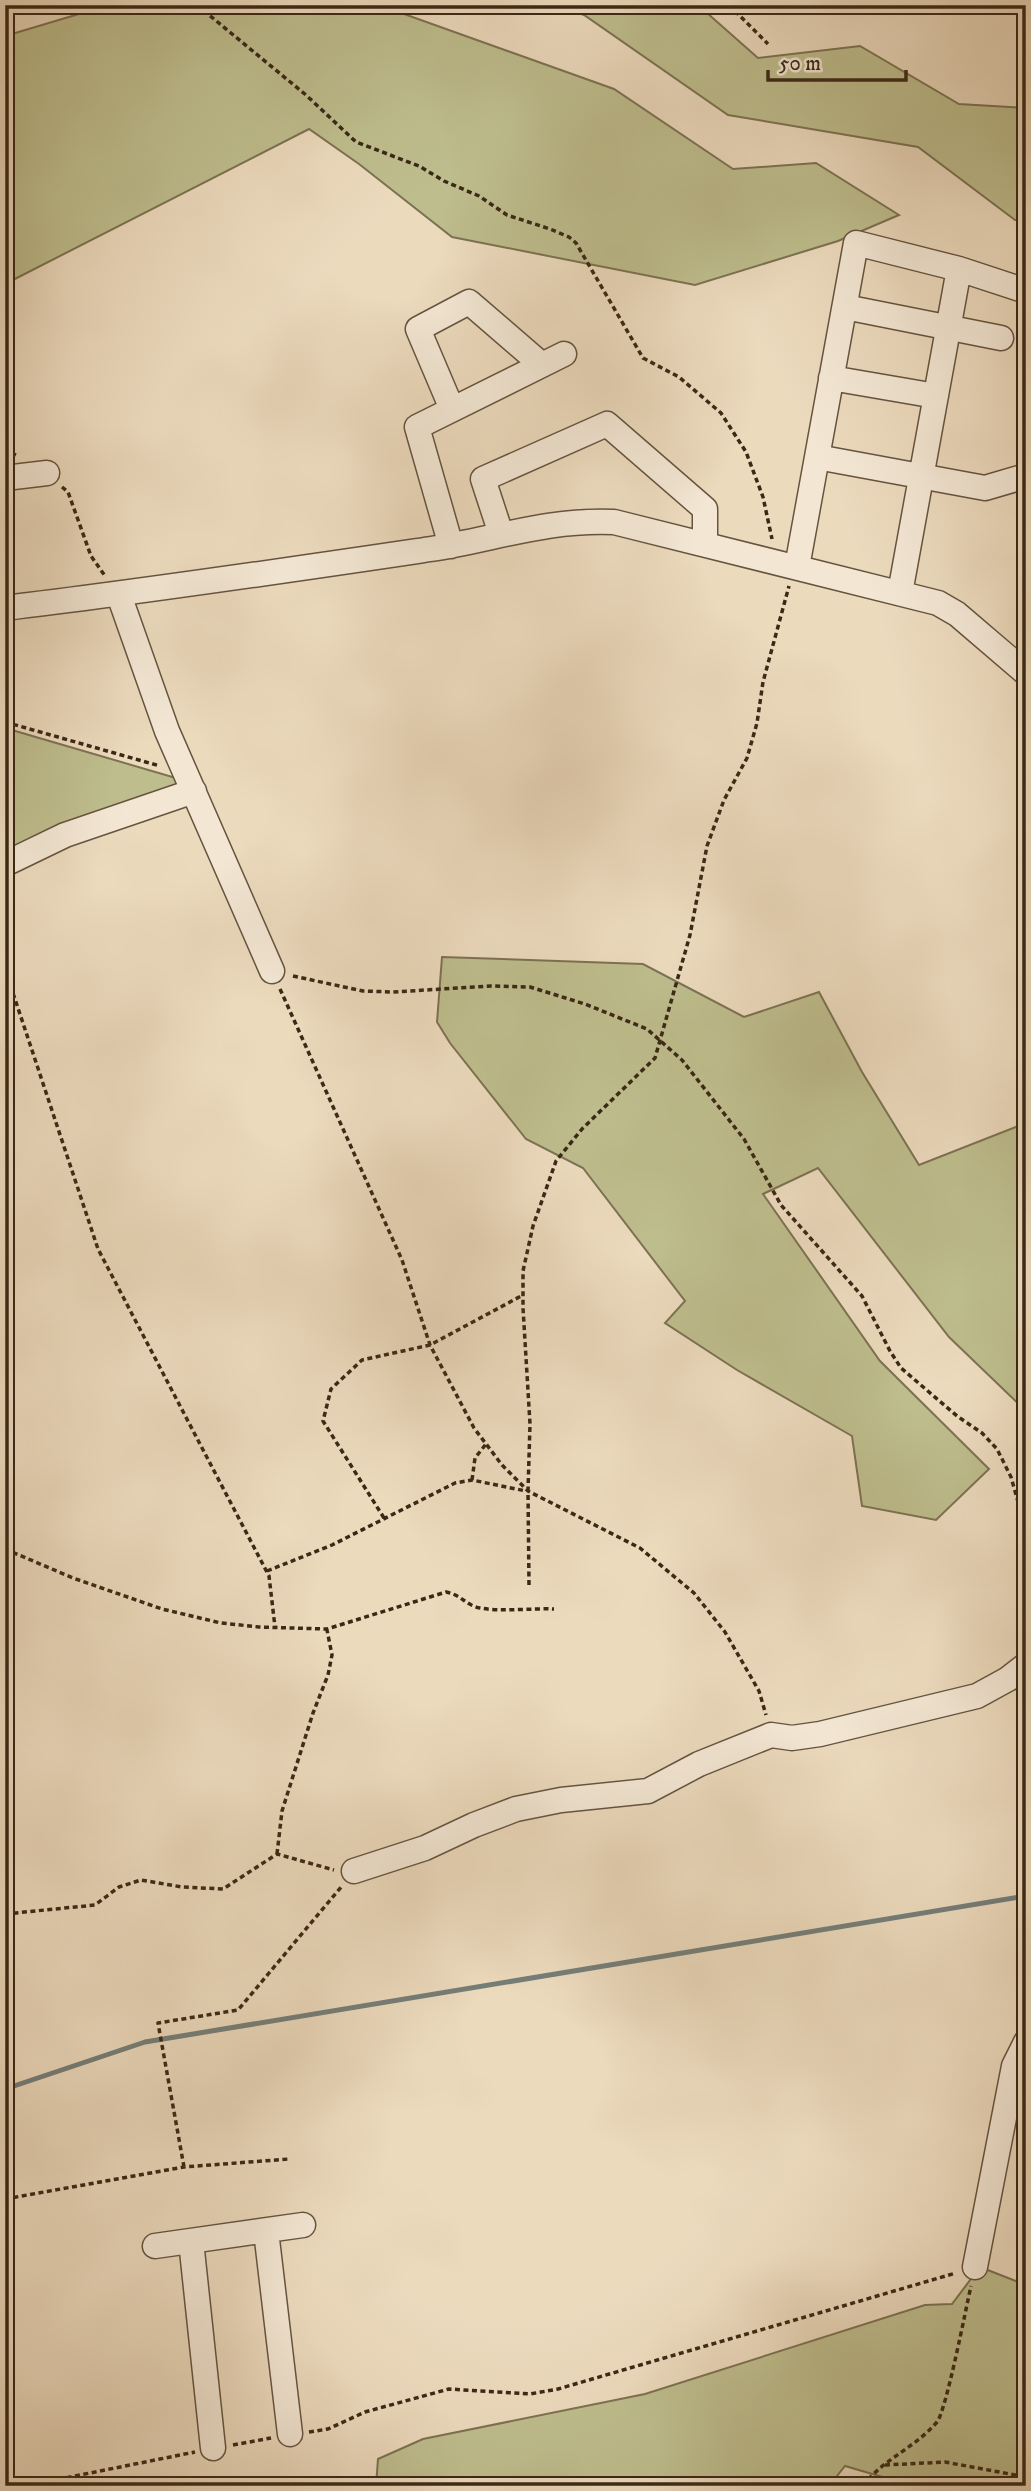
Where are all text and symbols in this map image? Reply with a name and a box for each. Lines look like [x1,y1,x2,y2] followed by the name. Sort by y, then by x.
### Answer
[768,38,907,82] scale bar
[779,51,821,77] text: 50 m

